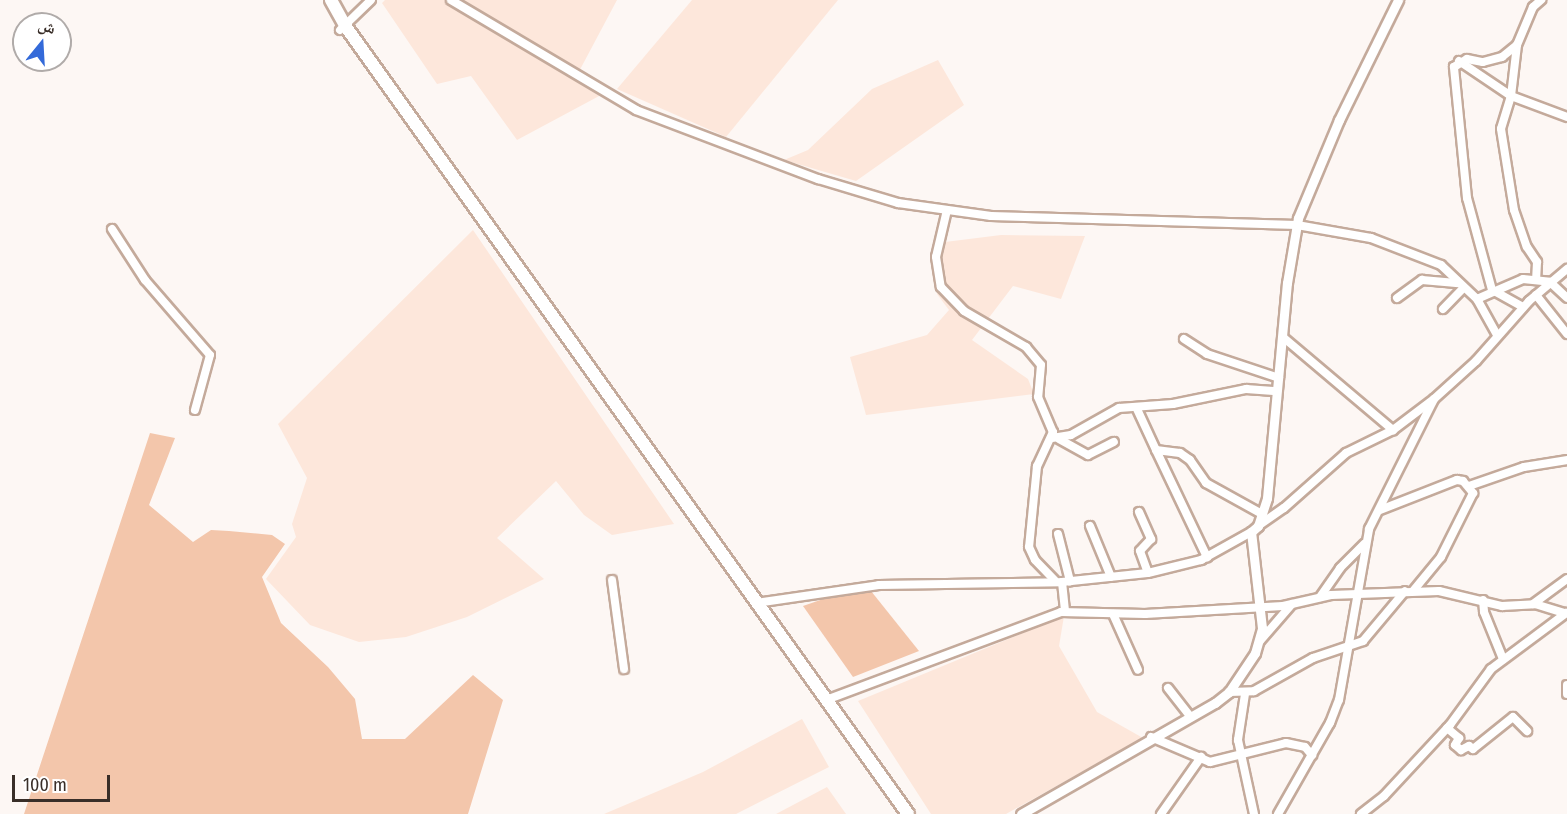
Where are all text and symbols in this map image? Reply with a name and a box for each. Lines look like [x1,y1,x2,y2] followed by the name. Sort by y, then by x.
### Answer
[12,12,72,72] north arrow
[36,15,58,38] text: ش
[15,763,112,801] scale bar
[23,774,67,796] text: 100 m

